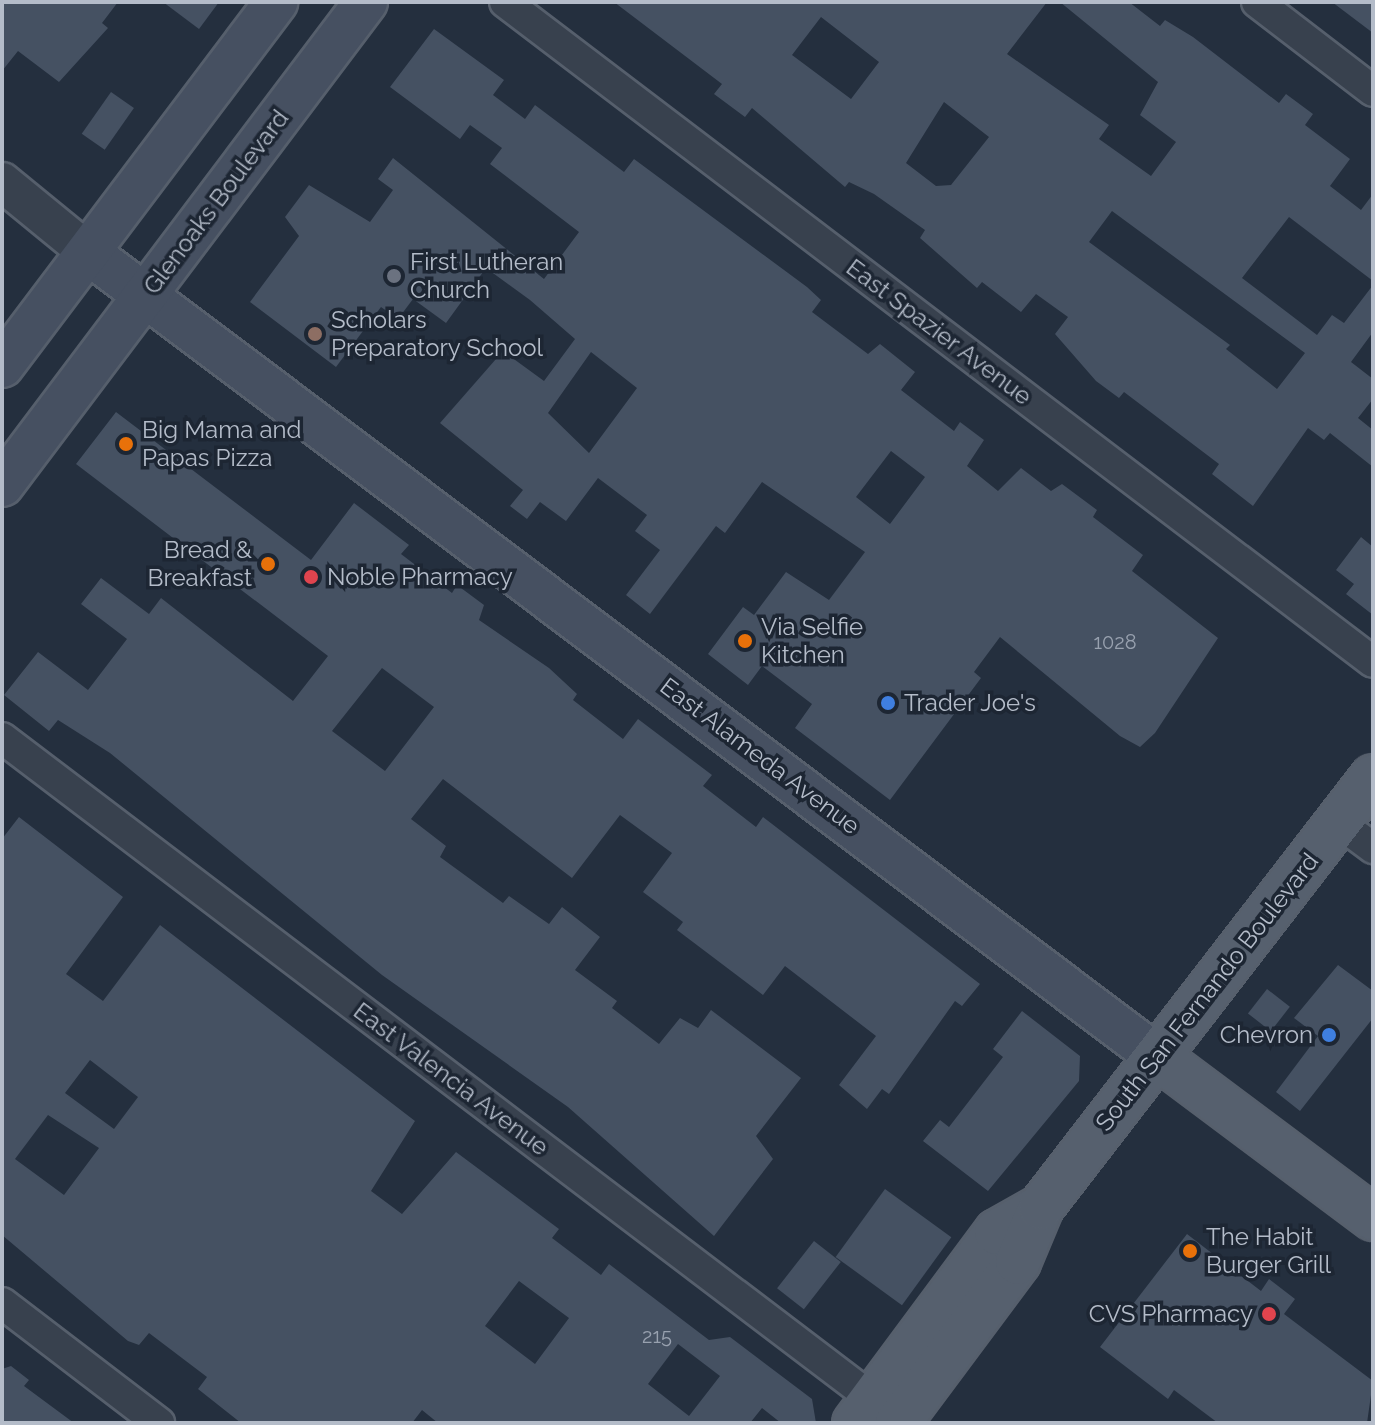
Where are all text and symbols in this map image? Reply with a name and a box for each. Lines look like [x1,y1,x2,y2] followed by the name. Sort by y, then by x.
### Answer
[137,104,295,300] street label: Glenoaks Boulevard
[410,248,563,304] place label: First Lutheran Church
[840,253,1038,411] street label: East Spazier Avenue
[385,267,403,285] marker: First Lutheran Church
[331,306,544,362] place label: Scholars Preparatory School
[306,325,324,343] marker: Scholars Preparatory School
[142,416,301,472] place label: Big Mama and Papas Pizza
[117,435,135,453] marker: Big Mama and Papas Pizza
[148,536,252,592] place label: Bread & Breakfast
[259,555,277,573] marker: Bread & Breakfast
[327,563,513,591] place label: Noble Pharmacy
[302,568,320,586] marker: Noble Pharmacy
[761,613,863,669] place label: Via Selfie Kitchen
[1093,630,1137,654] house number: 1028
[736,632,754,650] marker: Via Selfie Kitchen
[654,671,866,841] street label: East Alameda Avenue
[904,689,1037,717] place label: Trader Joe's
[879,694,897,712] marker: Trader Joe's
[1090,847,1324,1137] street label: South San Fernando Boulevard
[347,996,555,1162] street label: East Valencia Avenue
[1220,1021,1313,1049] place label: Chevron
[1320,1026,1338,1044] marker: Chevron
[1206,1223,1332,1279] place label: The Habit Burger Grill
[1181,1242,1199,1260] marker: The Habit Burger Grill
[1089,1300,1253,1328] place label: CVS Pharmacy
[1260,1305,1278,1323] marker: CVS Pharmacy
[642,1324,672,1348] house number: 215

